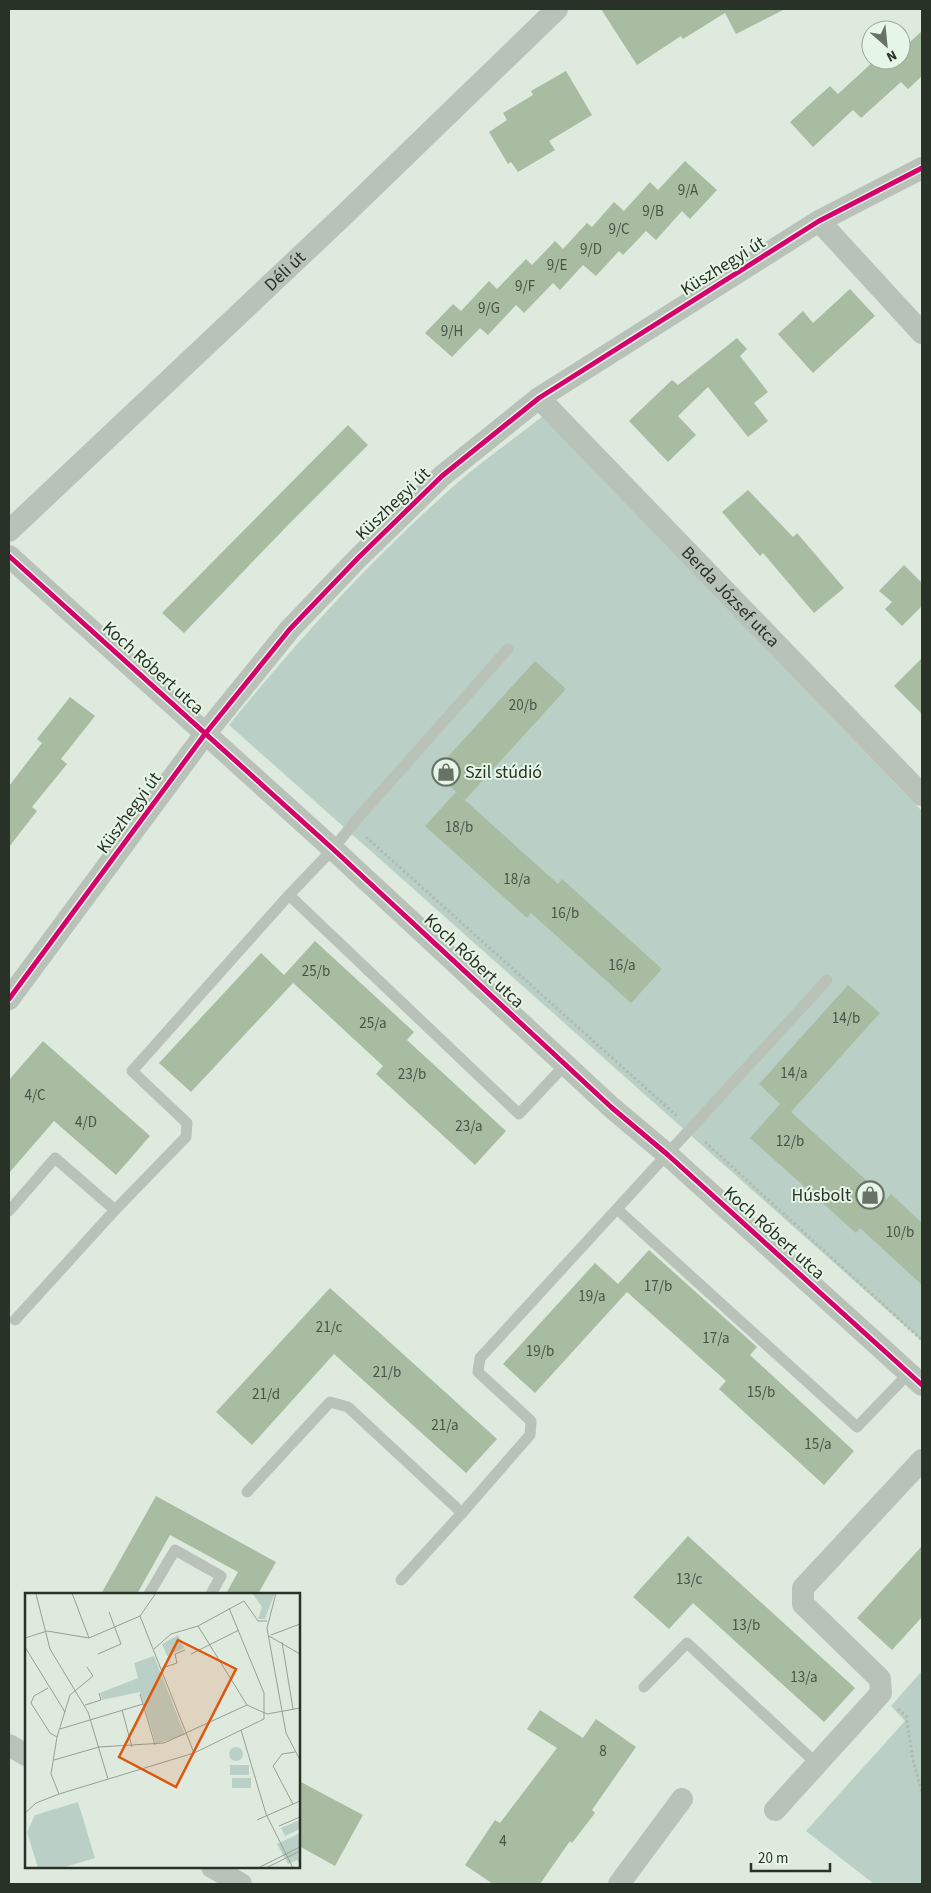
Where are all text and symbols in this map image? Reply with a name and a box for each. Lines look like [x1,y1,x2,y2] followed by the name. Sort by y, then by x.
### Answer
[861,20,911,70] north arrow
[883,45,900,67] text: N
[678,180,699,201] house number: 9/A
[642,201,664,222] house number: 9/B
[608,219,630,240] house number: 9/C
[676,230,770,302] street label: Küszhegyi út
[580,239,602,260] house number: 9/D
[258,245,311,297] street label: Déli út
[547,255,567,276] house number: 9/E
[515,276,536,297] house number: 9/F
[478,298,500,319] house number: 9/G
[441,321,463,342] house number: 9/H
[350,462,436,546] street label: Küszhegyi út
[676,540,786,653] street label: Berda József utca
[97,616,209,720] street label: Koch Róbert utca
[509,695,537,716] house number: 20/b
[431,757,461,787] shop icon: Szil stúdió
[465,760,542,785] place label: Szil stúdió
[91,767,167,859] street label: Küszhegyi út
[445,817,473,838] house number: 18/b
[503,869,531,890] house number: 18/a
[551,903,579,924] house number: 16/b
[418,908,530,1014] street label: Koch Róbert utca
[608,955,636,976] house number: 16/a
[302,961,330,982] house number: 25/b
[832,1008,860,1029] house number: 14/b
[359,1013,387,1034] house number: 25/a
[780,1063,808,1084] house number: 14/a
[398,1064,426,1085] house number: 23/b
[24,1085,46,1106] house number: 4/C
[75,1112,97,1133] house number: 4/D
[455,1116,483,1137] house number: 23/a
[776,1131,804,1152] house number: 12/b
[855,1180,885,1210] shop icon: Húsbolt
[718,1181,830,1285] street label: Koch Róbert utca
[792,1183,851,1208] place label: Húsbolt
[886,1222,914,1243] house number: 10/b
[644,1276,672,1297] house number: 17/b
[578,1286,606,1307] house number: 19/a
[316,1317,342,1338] house number: 21/c
[702,1328,730,1349] house number: 17/a
[526,1341,554,1362] house number: 19/b
[373,1362,401,1383] house number: 21/b
[747,1382,775,1403] house number: 15/b
[252,1384,280,1405] house number: 21/d
[431,1415,459,1436] house number: 21/a
[804,1434,832,1455] house number: 15/a
[676,1569,702,1590] house number: 13/c
[25,1593,300,1868] inset map
[732,1615,760,1636] house number: 13/b
[790,1667,818,1688] house number: 13/a
[599,1741,607,1762] house number: 8
[499,1831,507,1852] house number: 4
[751,1840,830,1872] scale bar
[758,1848,788,1869] text: 20 m

